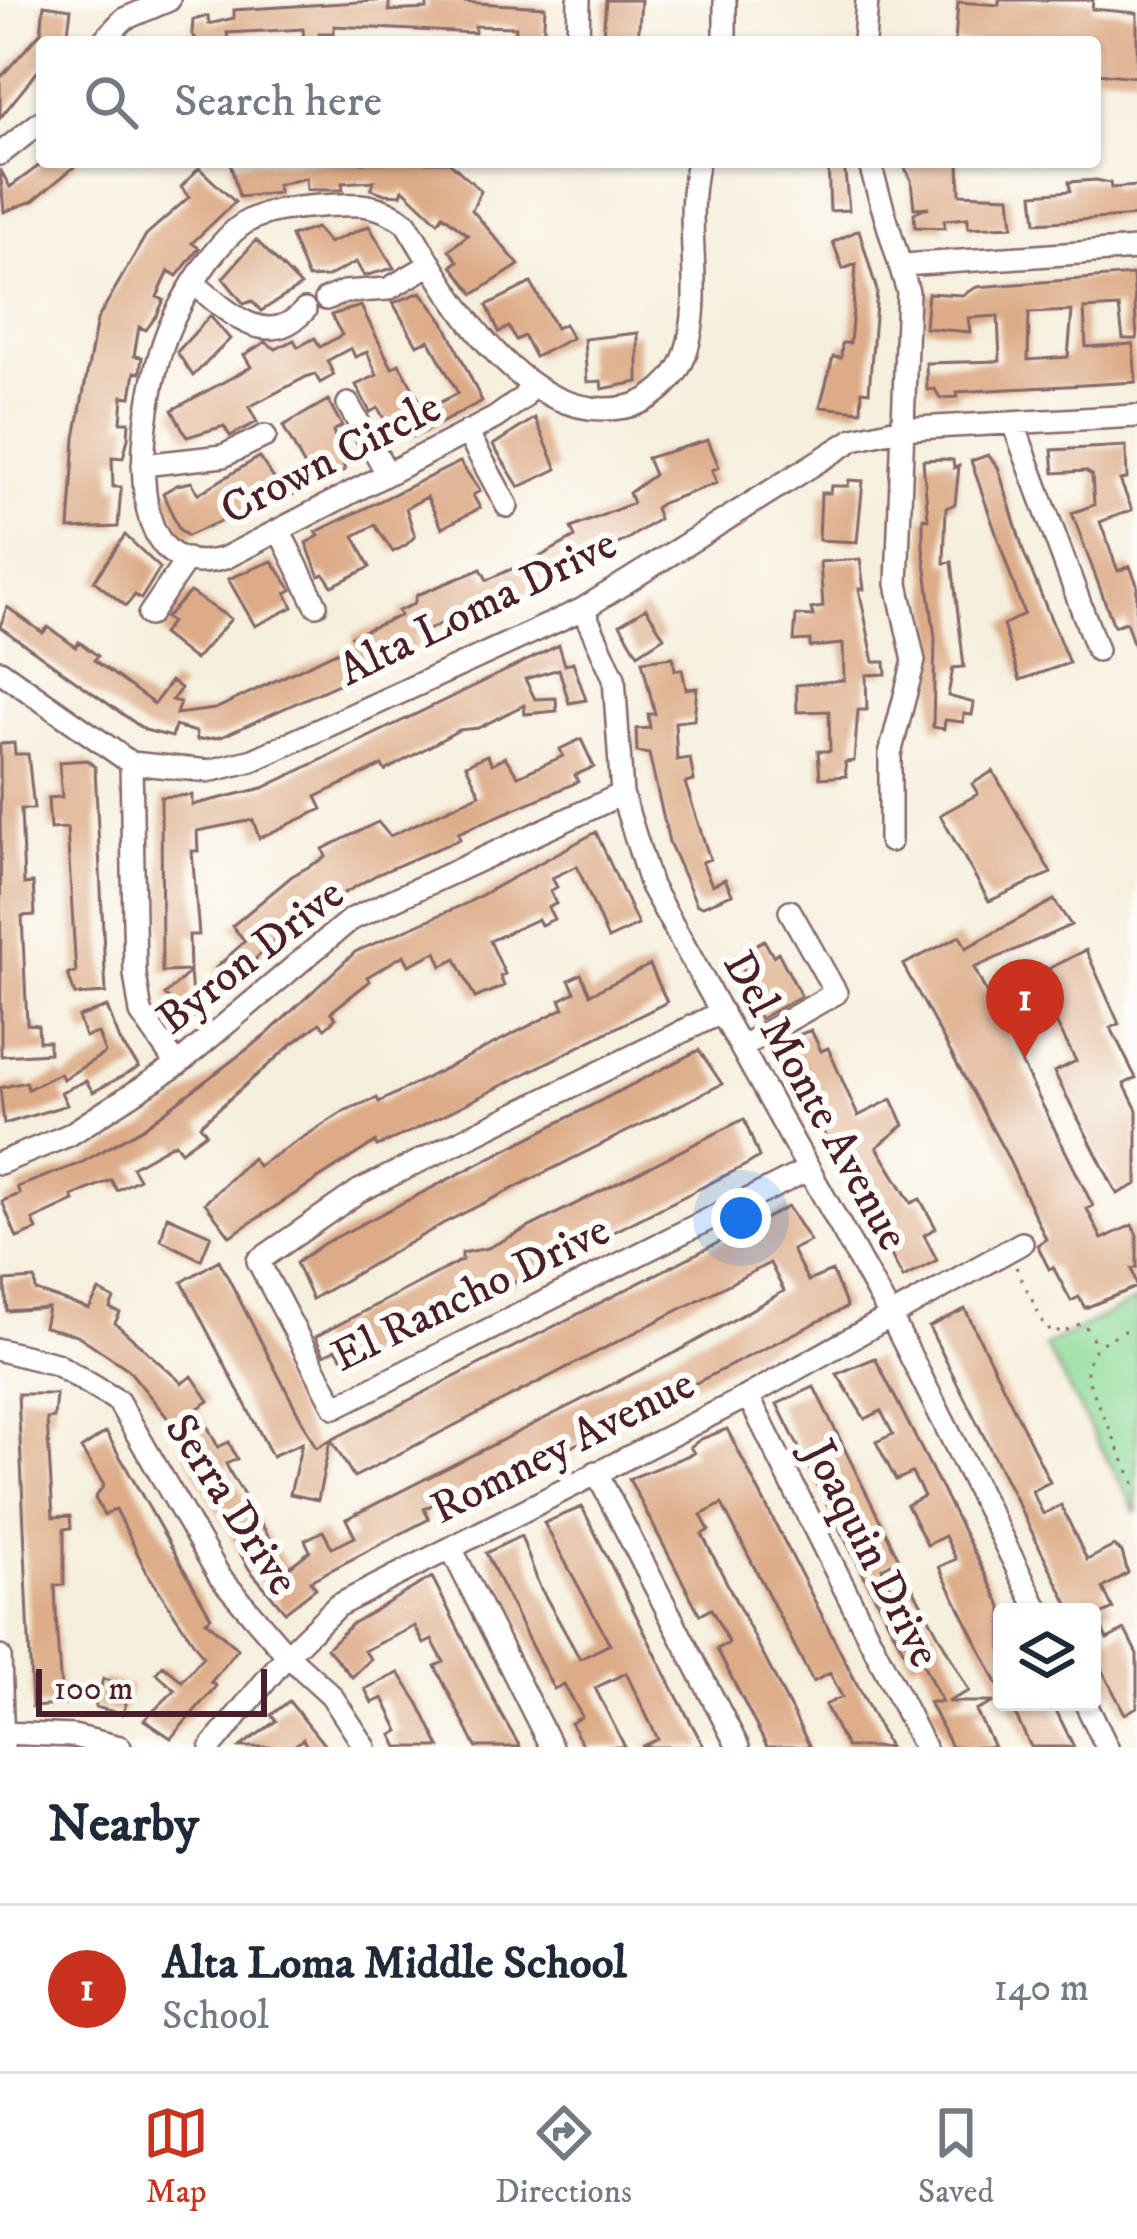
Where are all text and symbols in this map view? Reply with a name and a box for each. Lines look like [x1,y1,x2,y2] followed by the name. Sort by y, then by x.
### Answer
[36,36,1101,168] search box
[78,69,144,135] icon: search
[174,74,382,130] text: Search here
[212,380,450,538] street label: Crown Circle
[330,517,626,699] street label: Alta Loma Drive
[146,867,356,1047] street label: Byron Drive
[710,942,920,1260] street label: Del Monte Avenue
[986,959,1064,1058] pin: 1
[711,1188,771,1248] your location
[323,1203,619,1385] street label: El Rancho Drive
[422,1357,704,1537] street label: Romney Avenue
[152,1404,310,1606] street label: Serra Drive
[788,1428,952,1677] street label: Joaquin Drive
[993,1603,1101,1711] map controls
[993,1603,1101,1711] button: layers
[36,1663,267,1716] scale bar
[54,1669,133,1710] text: 100 m
[48,1793,199,1857] text: Nearby
[162,1936,627,1992] text: Alta Loma Middle School
[80,1964,94,2013] text: 1
[994,1964,1089,2013] text: 140 m
[162,1992,269,2041] text: School
[143,2100,209,2213] tab: Map
[495,2100,632,2213] tab: Directions
[918,2100,994,2213] tab: Saved

